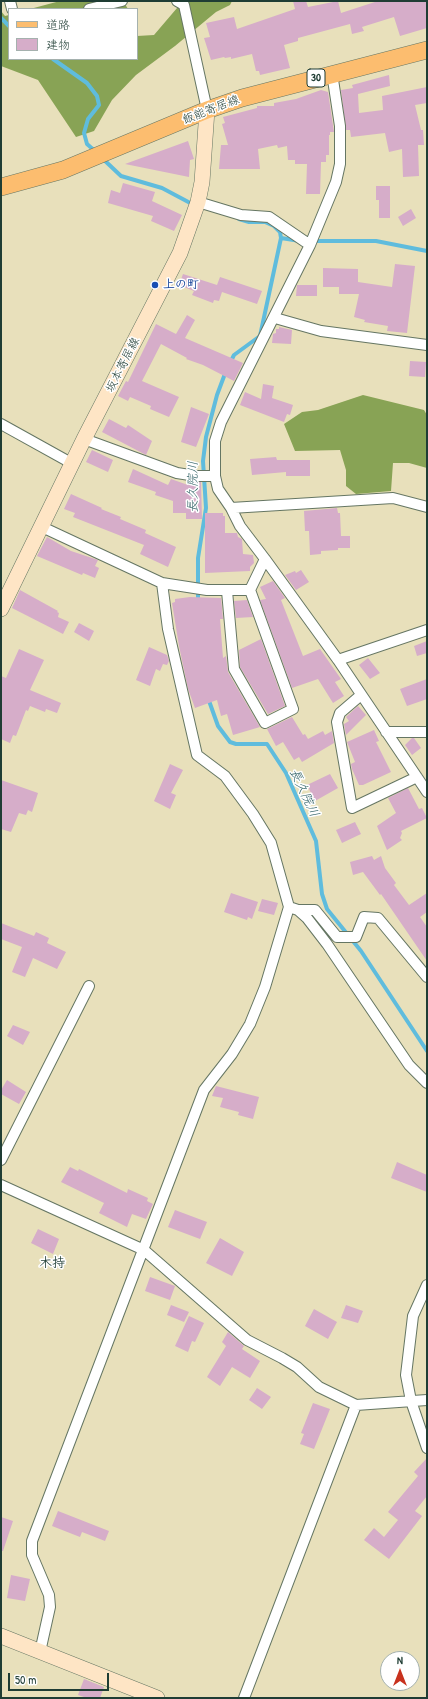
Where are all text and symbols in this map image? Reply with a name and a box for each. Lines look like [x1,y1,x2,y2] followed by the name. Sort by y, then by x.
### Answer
[8,8,138,60] legend
[46,16,70,33] text: 道路
[46,36,70,53] text: 建物
[307,69,325,87] road number: 30
[180,93,242,127] street label: 飯能寄居線
[163,278,199,292] place label: 上の町
[150,280,160,290] marker: 上の町
[103,335,143,395] street label: 坂本寄居線
[186,461,202,513] water label: 長久院川
[286,766,322,820] water label: 長久院川
[39,1256,65,1272] district label: 木持
[380,1651,420,1691] north arrow
[397,1653,403,1667] text: N
[10,1665,111,1691] scale bar
[15,1671,36,1688] text: 50 m

